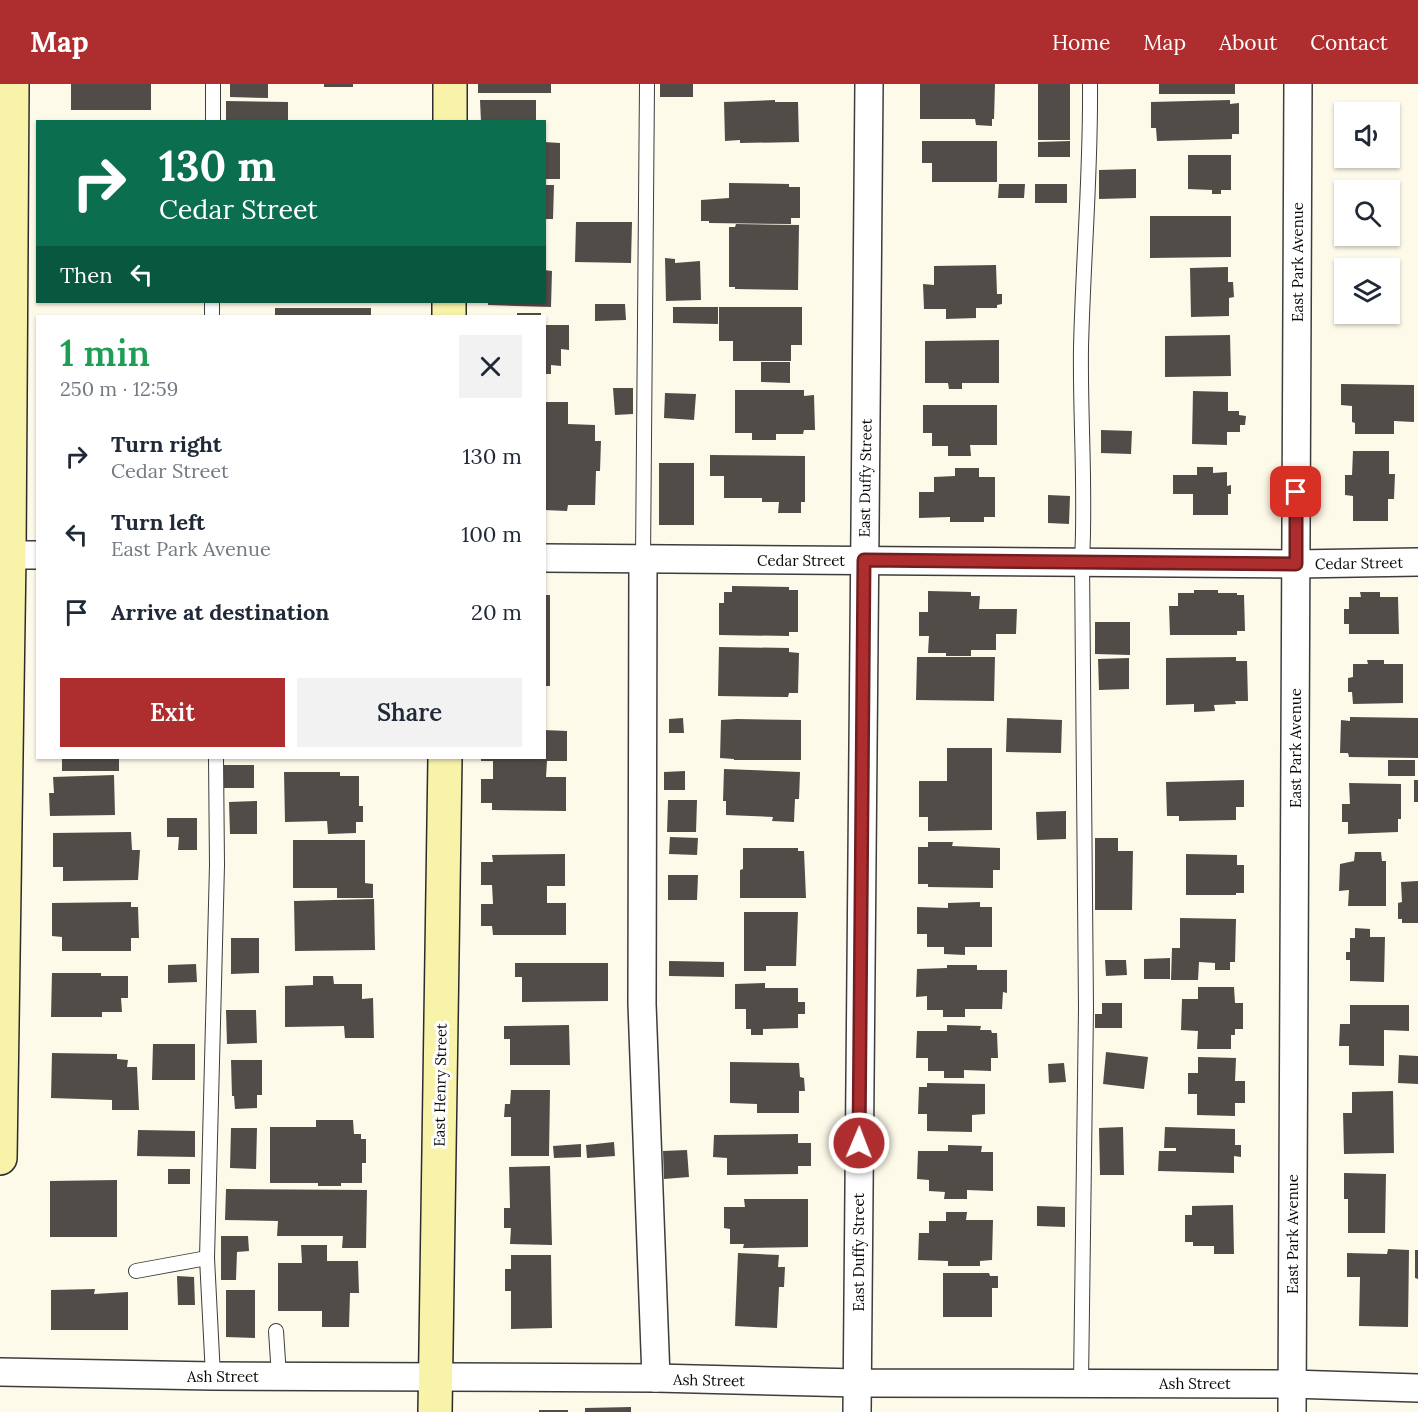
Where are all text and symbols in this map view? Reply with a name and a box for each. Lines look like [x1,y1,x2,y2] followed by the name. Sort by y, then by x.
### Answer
[30,24,89,60] text: Map
[1052,29,1110,56] text: Home
[1143,29,1186,56] text: Map
[1219,29,1277,56] text: About
[1310,29,1388,56] text: Contact
[1334,102,1400,324] map controls
[1334,102,1400,168] button: sound
[159,139,276,193] text: 130 m
[60,144,138,222] icon: right
[1334,180,1400,246] button: search
[159,192,318,226] text: Cedar Street
[1288,202,1307,322] street label: East Park Avenue
[125,258,158,291] icon: left
[1334,258,1400,324] button: layers
[60,261,113,289] text: Then
[60,330,150,376] text: 1 min
[459,335,522,398] button: close
[60,376,178,401] text: 250 m · 12:59
[854,418,876,538] street label: East Duffy Street
[111,430,222,458] text: Turn right
[60,440,93,473] icon: right
[463,442,522,470] text: 130 m
[111,458,229,483] text: Cedar Street
[1270,466,1321,517] pin
[1279,475,1312,508] icon: arrive
[111,508,205,536] text: Turn left
[60,518,93,551] icon: left
[461,520,522,548] text: 100 m
[111,536,271,561] text: East Park Avenue
[757,551,845,570] street label: Cedar Street
[1315,553,1403,573] street label: Cedar Street
[60,596,93,629] icon: arrive
[111,598,329,626] text: Arrive at destination
[471,598,522,626] text: 20 m
[60,678,285,747] button: Exit
[297,678,522,747] button: Share
[1286,688,1305,808] street label: East Park Avenue
[429,1023,451,1147] street label: East Henry Street
[827,1111,891,1175] position arrow
[1283,1174,1302,1294] street label: East Park Avenue
[849,1192,868,1311] street label: East Duffy Street
[186,1367,259,1386] street label: Ash Street
[672,1370,745,1390] street label: Ash Street
[1158,1374,1231,1393] street label: Ash Street

